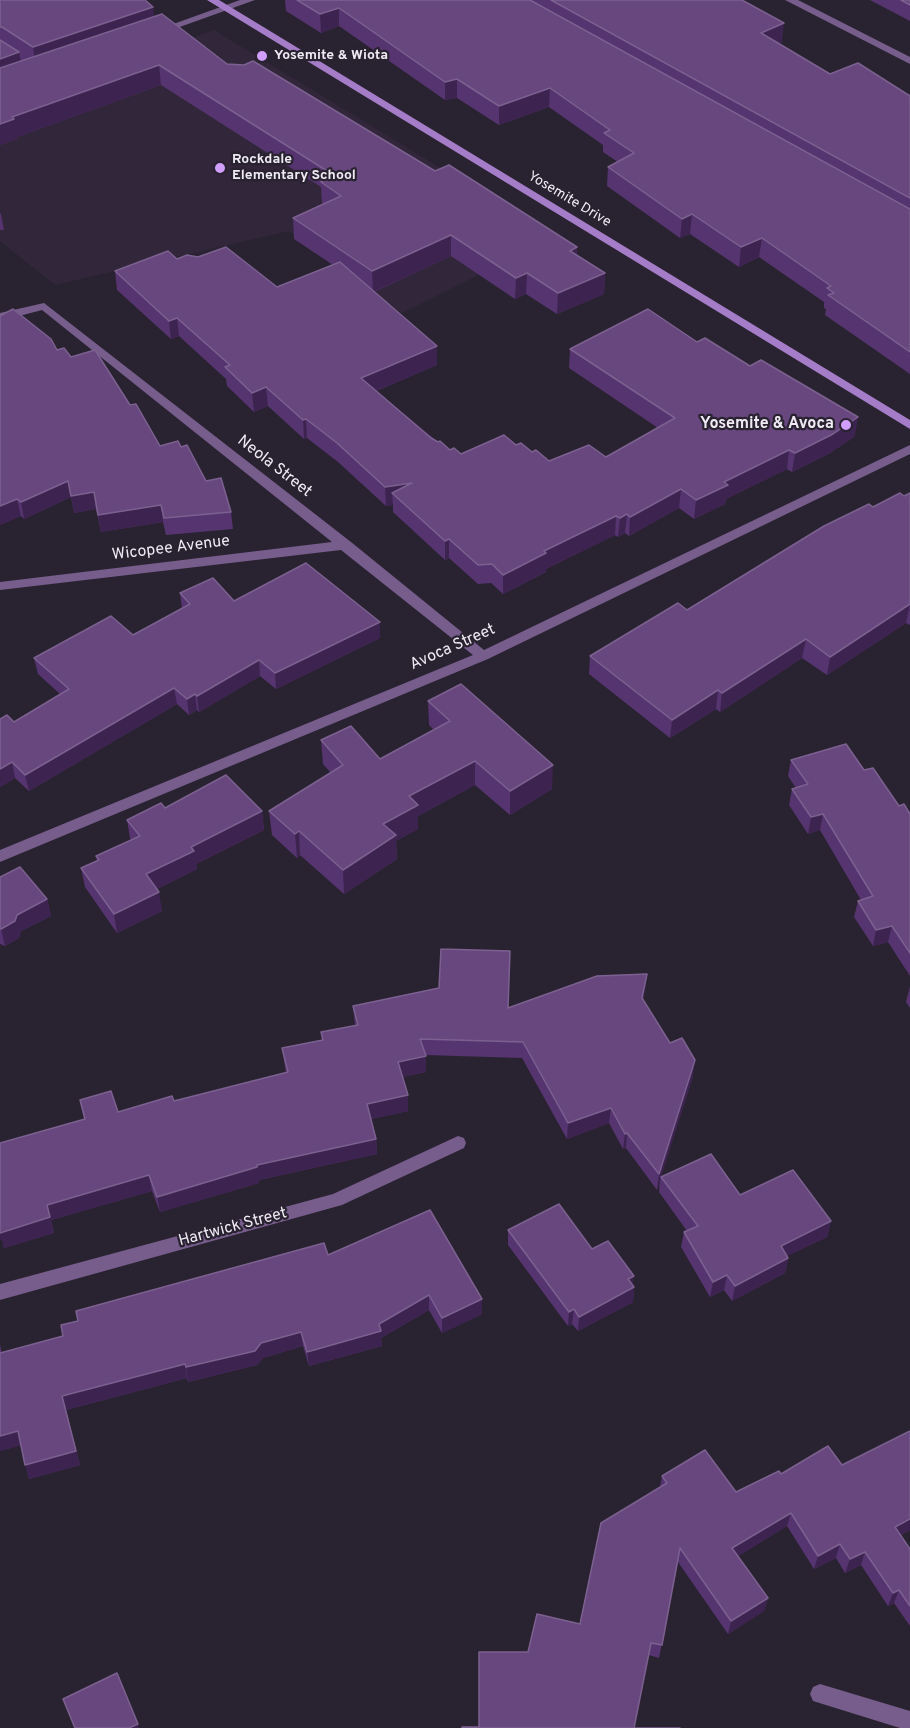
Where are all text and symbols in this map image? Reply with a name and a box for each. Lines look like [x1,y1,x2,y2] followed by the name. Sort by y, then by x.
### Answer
[274,48,388,64] place label: Yosemite & Wiota
[255,49,269,63] marker: Yosemite & Wiota
[232,152,356,184] place label: Rockdale Elementary School
[213,161,227,175] marker: Rockdale Elementary School
[524,169,614,231] street label: Yosemite Drive
[700,415,834,435] place label: Yosemite & Avoca
[839,418,853,432] marker: Yosemite & Avoca
[233,432,315,502] street label: Neola Street
[111,532,231,566] street label: Wicopee Avenue
[407,621,499,675] street label: Avoca Street
[177,1204,289,1252] street label: Hartwick Street

